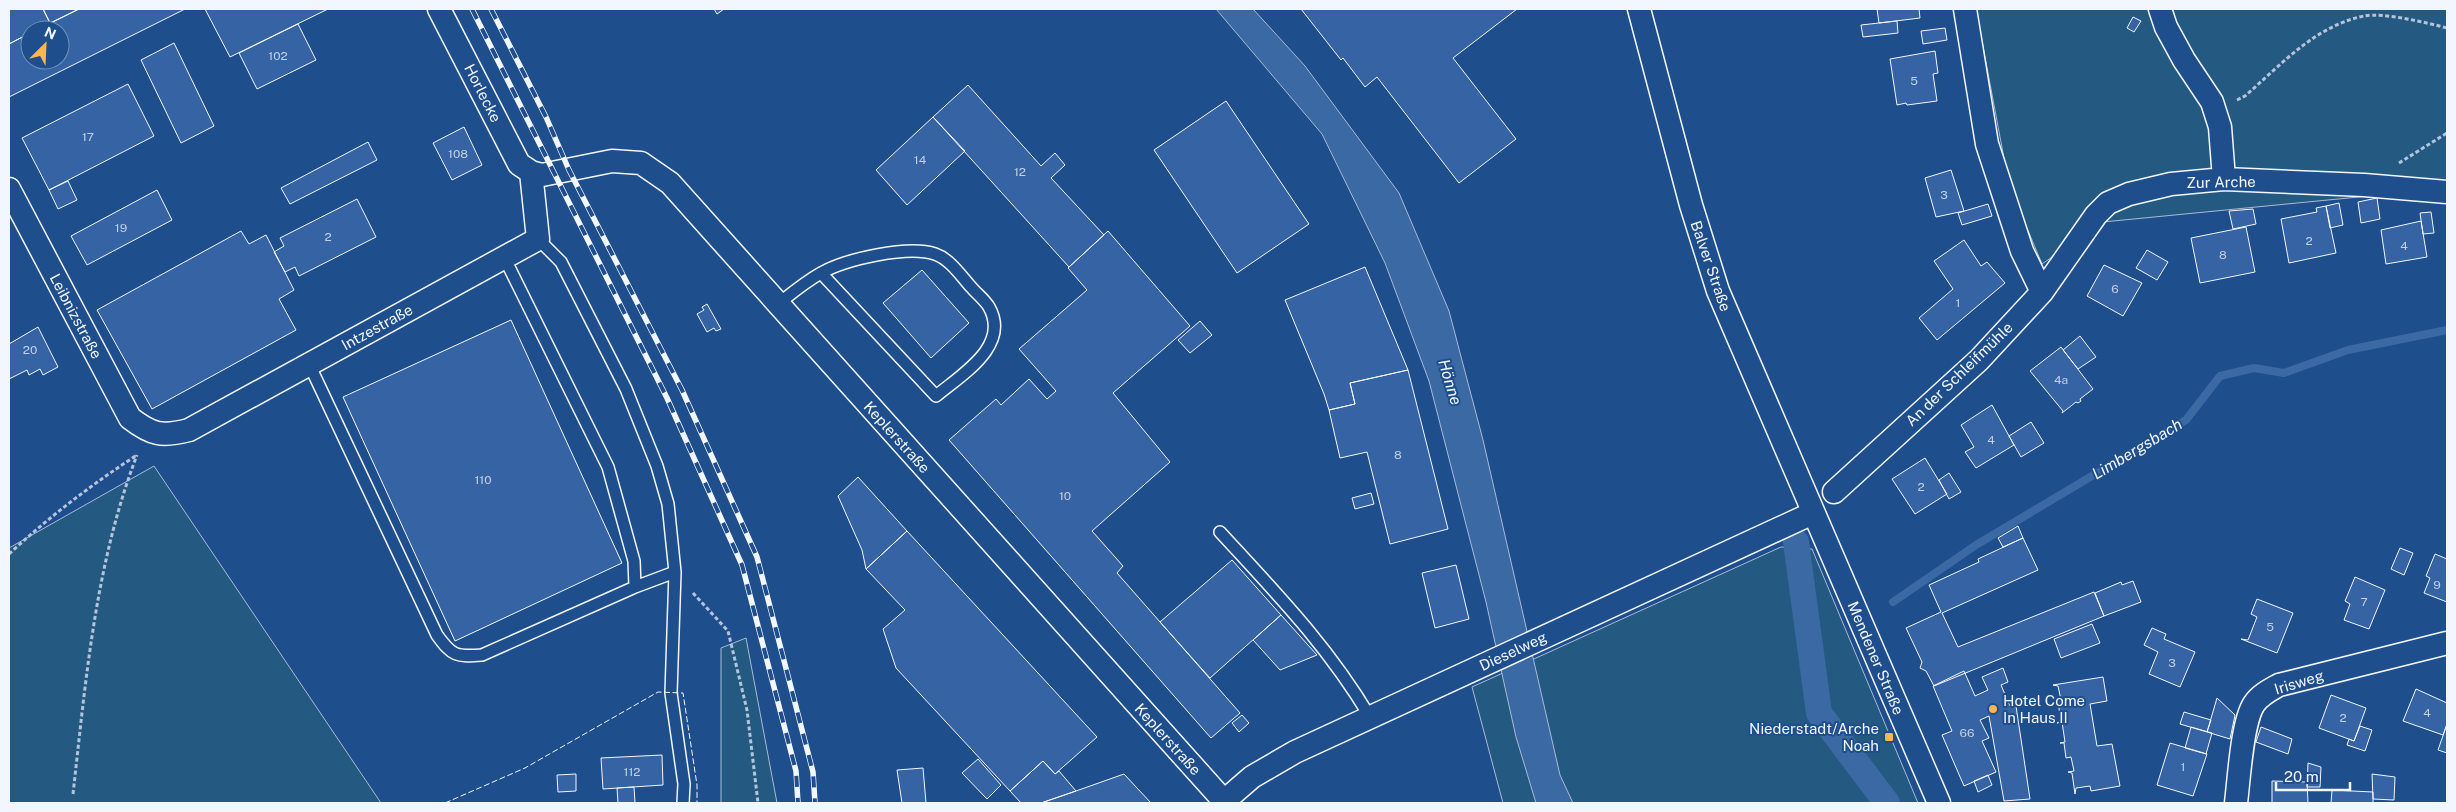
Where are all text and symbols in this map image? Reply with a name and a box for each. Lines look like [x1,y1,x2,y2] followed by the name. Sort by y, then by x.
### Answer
[20,20,70,70] north arrow
[42,24,59,43] text: N
[268,49,288,63] house number: 102
[461,61,505,125] street label: Horlecke
[1910,74,1918,88] house number: 5
[82,130,94,144] house number: 17
[448,147,468,161] house number: 108
[914,153,927,167] house number: 14
[1014,165,1026,179] house number: 12
[2186,173,2256,191] street label: Zur Arche
[1940,188,1948,202] house number: 3
[1688,218,1734,314] street label: Balver Straße
[115,221,127,235] house number: 19
[324,230,332,244] house number: 2
[2305,234,2313,248] house number: 2
[2400,239,2408,253] house number: 4
[2219,248,2227,262] house number: 8
[46,271,106,361] street label: Leibnizstraße
[2111,282,2119,296] house number: 6
[1956,296,1960,310] house number: 1
[339,301,415,353] street label: Intzestraße
[1902,319,2016,429] street label: An der Schleifmühle
[23,343,37,357] house number: 20
[1434,357,1466,407] water label: Hönne
[2054,373,2068,387] house number: 4a
[861,398,933,476] street label: Keplerstraße
[2088,415,2186,483] water label: Limbergsbach
[1987,433,1995,447] house number: 4
[1394,448,1402,462] house number: 8
[474,473,492,487] house number: 110
[1917,480,1925,494] house number: 2
[1059,489,1071,503] house number: 10
[2433,578,2441,592] house number: 9
[2360,595,2368,609] house number: 7
[1844,599,1908,717] street label: Mendener Straße
[2266,620,2274,634] house number: 5
[1477,628,1549,674] street label: Dieselweg
[2168,656,2176,670] house number: 3
[2272,666,2326,698] street label: Irisweg
[2003,692,2085,726] place label: Hotel Come In Haus II
[1132,700,1204,778] street label: Keplerstraße
[1987,703,1999,715] marker: Hotel Come In Haus II
[2423,706,2431,720] house number: 4
[2339,711,2347,725] house number: 2
[1749,720,1879,754] place label: Niederstadt/Arche Noah
[1960,726,1974,740] house number: 66
[1883,731,1895,743] marker: Niederstadt/Arche Noah
[2181,760,2185,774] house number: 1
[2276,760,2350,792] scale bar
[624,765,640,779] house number: 112
[2284,768,2319,785] text: 20 m

